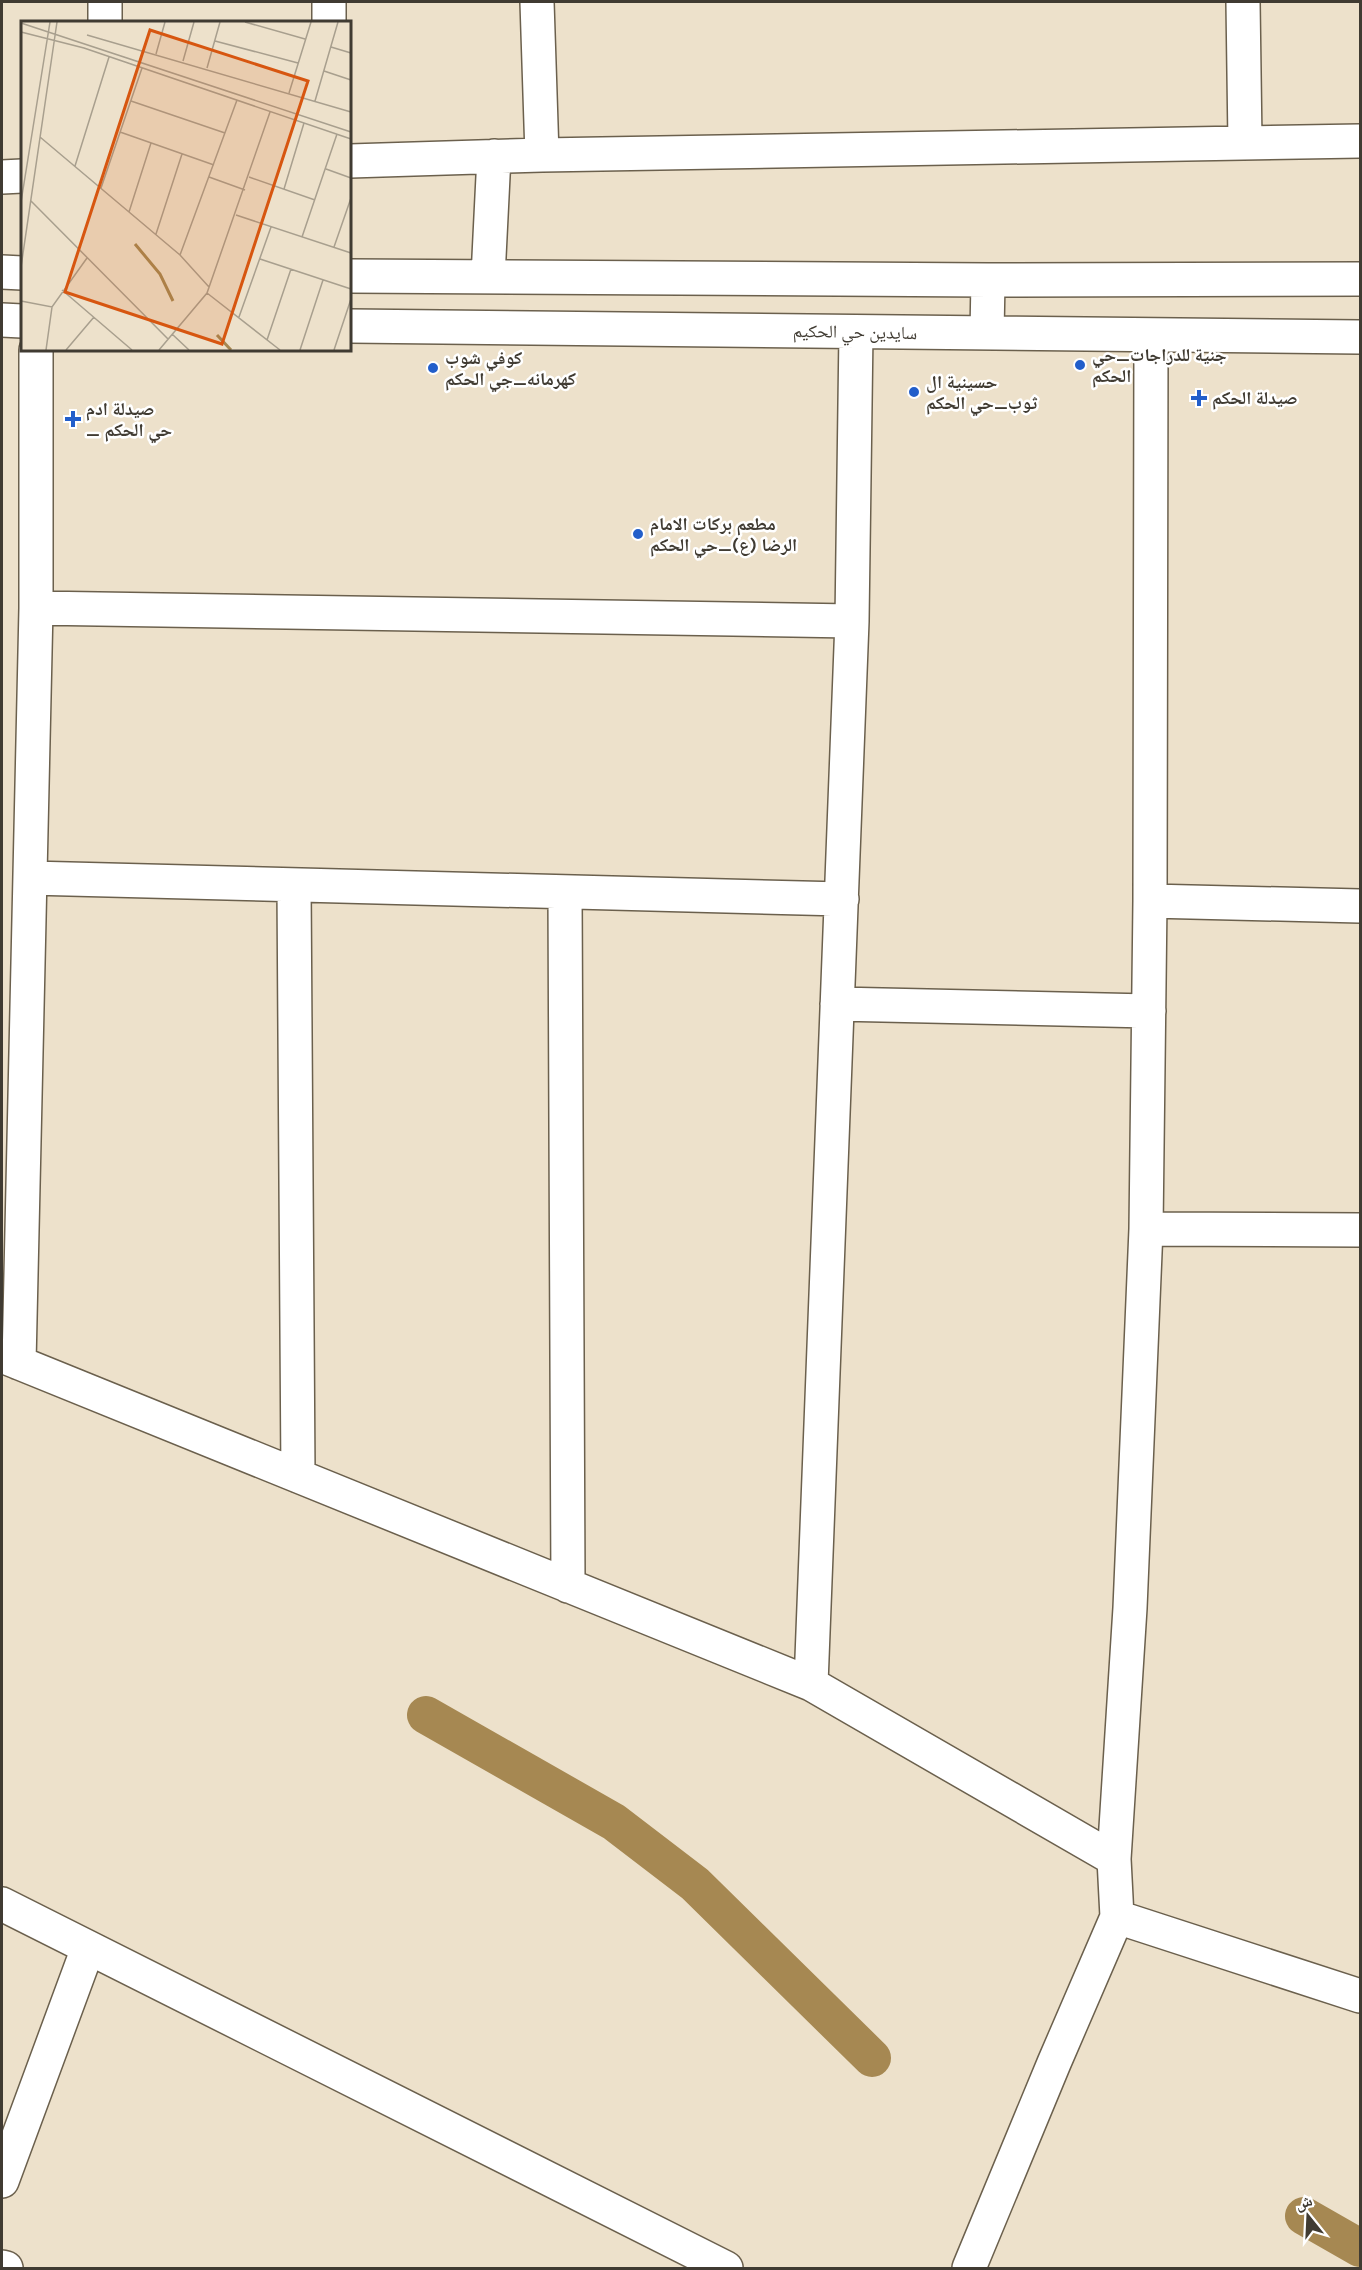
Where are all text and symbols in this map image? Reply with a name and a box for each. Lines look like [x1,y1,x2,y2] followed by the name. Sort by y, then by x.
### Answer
[21,21,351,351] inset map
[792,320,917,348] street label: سايدين حي الحكيم
[1092,344,1227,388] place label: جنية للدراجات_حي الحكم
[445,347,576,393] place label: كوفي شوب كهرمانه_جي الحكم
[1073,358,1087,372] marker: جنية للدراجات_حي الحكم
[426,361,440,375] marker: كوفي شوب كهرمانه_جي الحكم
[926,371,1037,417] place label: حسينية ال ثوب_حي الحكم
[907,385,921,399] marker: حسينية ال ثوب_حي الحكم
[1212,387,1298,410] place label: صيدلة الحكم
[1190,389,1208,407] marker: صيدلة الحكم
[86,398,173,444] place label: صيدلة ادم _ حي الحكم
[64,410,82,428] marker: صيدلة ادم _ حي الحكم
[650,513,797,559] place label: مطعم بركات الامام الرضا (ع)_حي الحكم
[631,527,645,541] marker: مطعم بركات الامام الرضا (ع)_حي الحكم
[1278,2186,1338,2246] north arrow
[1293,2191,1315,2214] text: ش

